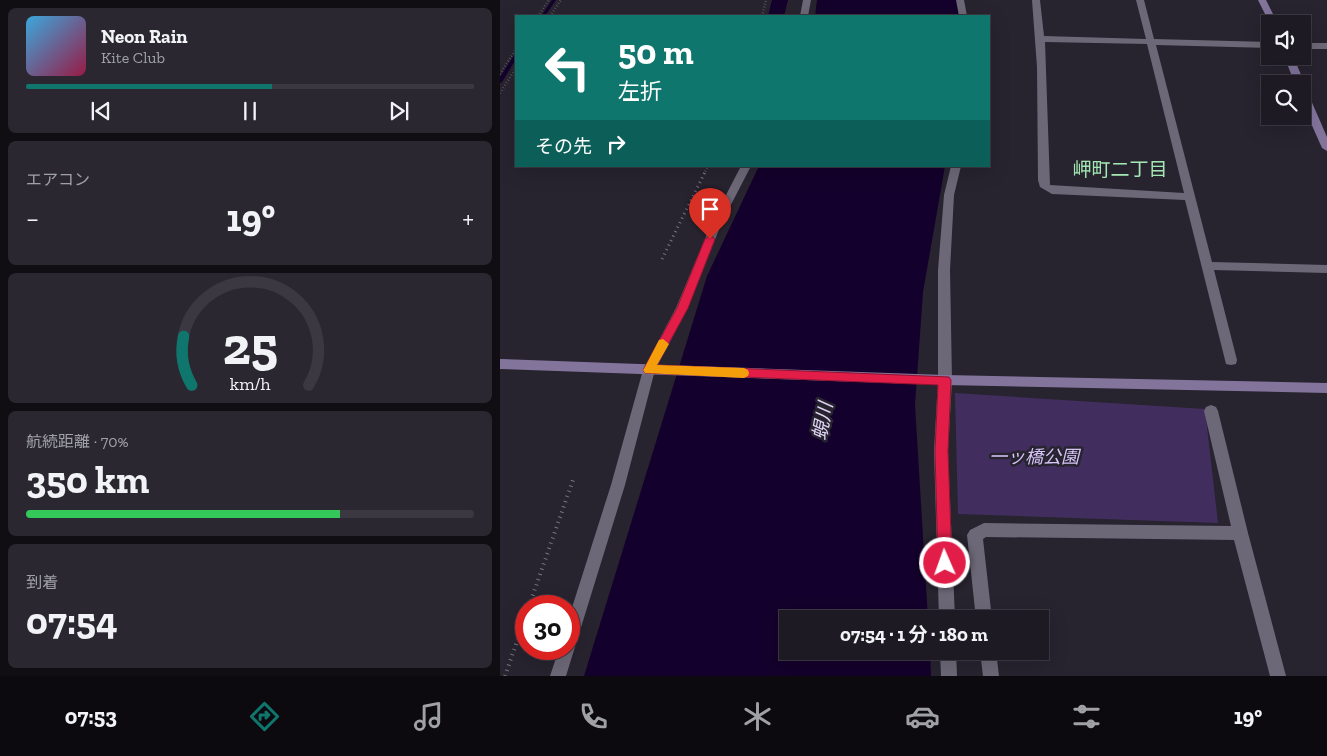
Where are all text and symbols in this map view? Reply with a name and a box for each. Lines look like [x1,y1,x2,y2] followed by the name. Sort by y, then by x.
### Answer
[1261,15,1311,125] map controls
[1261,15,1311,65] button: sound
[101,25,188,48] text: Neon Rain
[618,31,694,73] text: 50 m
[535,35,600,100] icon: left
[101,48,165,67] text: Kite Club
[1261,75,1311,125] button: search
[618,78,662,105] text: 左折
[87,97,115,125] icon: previous
[236,97,264,125] icon: pause
[385,97,413,125] icon: next
[602,130,630,158] icon: right
[535,135,592,158] text: その先
[1072,158,1168,181] district label: 岬町二丁目
[26,170,90,189] text: エアコン
[689,188,731,239] pin
[226,195,275,241] text: 19°
[696,195,724,223] icon: arrive
[26,202,39,235] text: −
[462,202,474,235] text: +
[222,315,278,377] text: 25
[230,373,270,395] text: km/h
[808,398,837,442] water label: 蜆川
[26,432,129,451] text: 航続距離 · 70%
[989,446,1082,468] park label: 一ッ橋公園
[26,457,149,503] text: 350 km
[918,536,970,588] position arrow
[26,573,58,592] text: 到着
[515,595,580,660] speed limit sign: 30
[26,598,118,644] text: 07:54
[840,623,988,646] text: 07:54 · 1 分 · 180 m
[247,699,282,734] icon: directions
[411,699,446,734] icon: music
[576,699,611,734] icon: phone
[740,699,775,734] icon: climate
[905,699,940,734] icon: car
[1069,699,1104,734] icon: filters
[65,703,117,730] text: 07:53
[1234,703,1262,730] text: 19°

